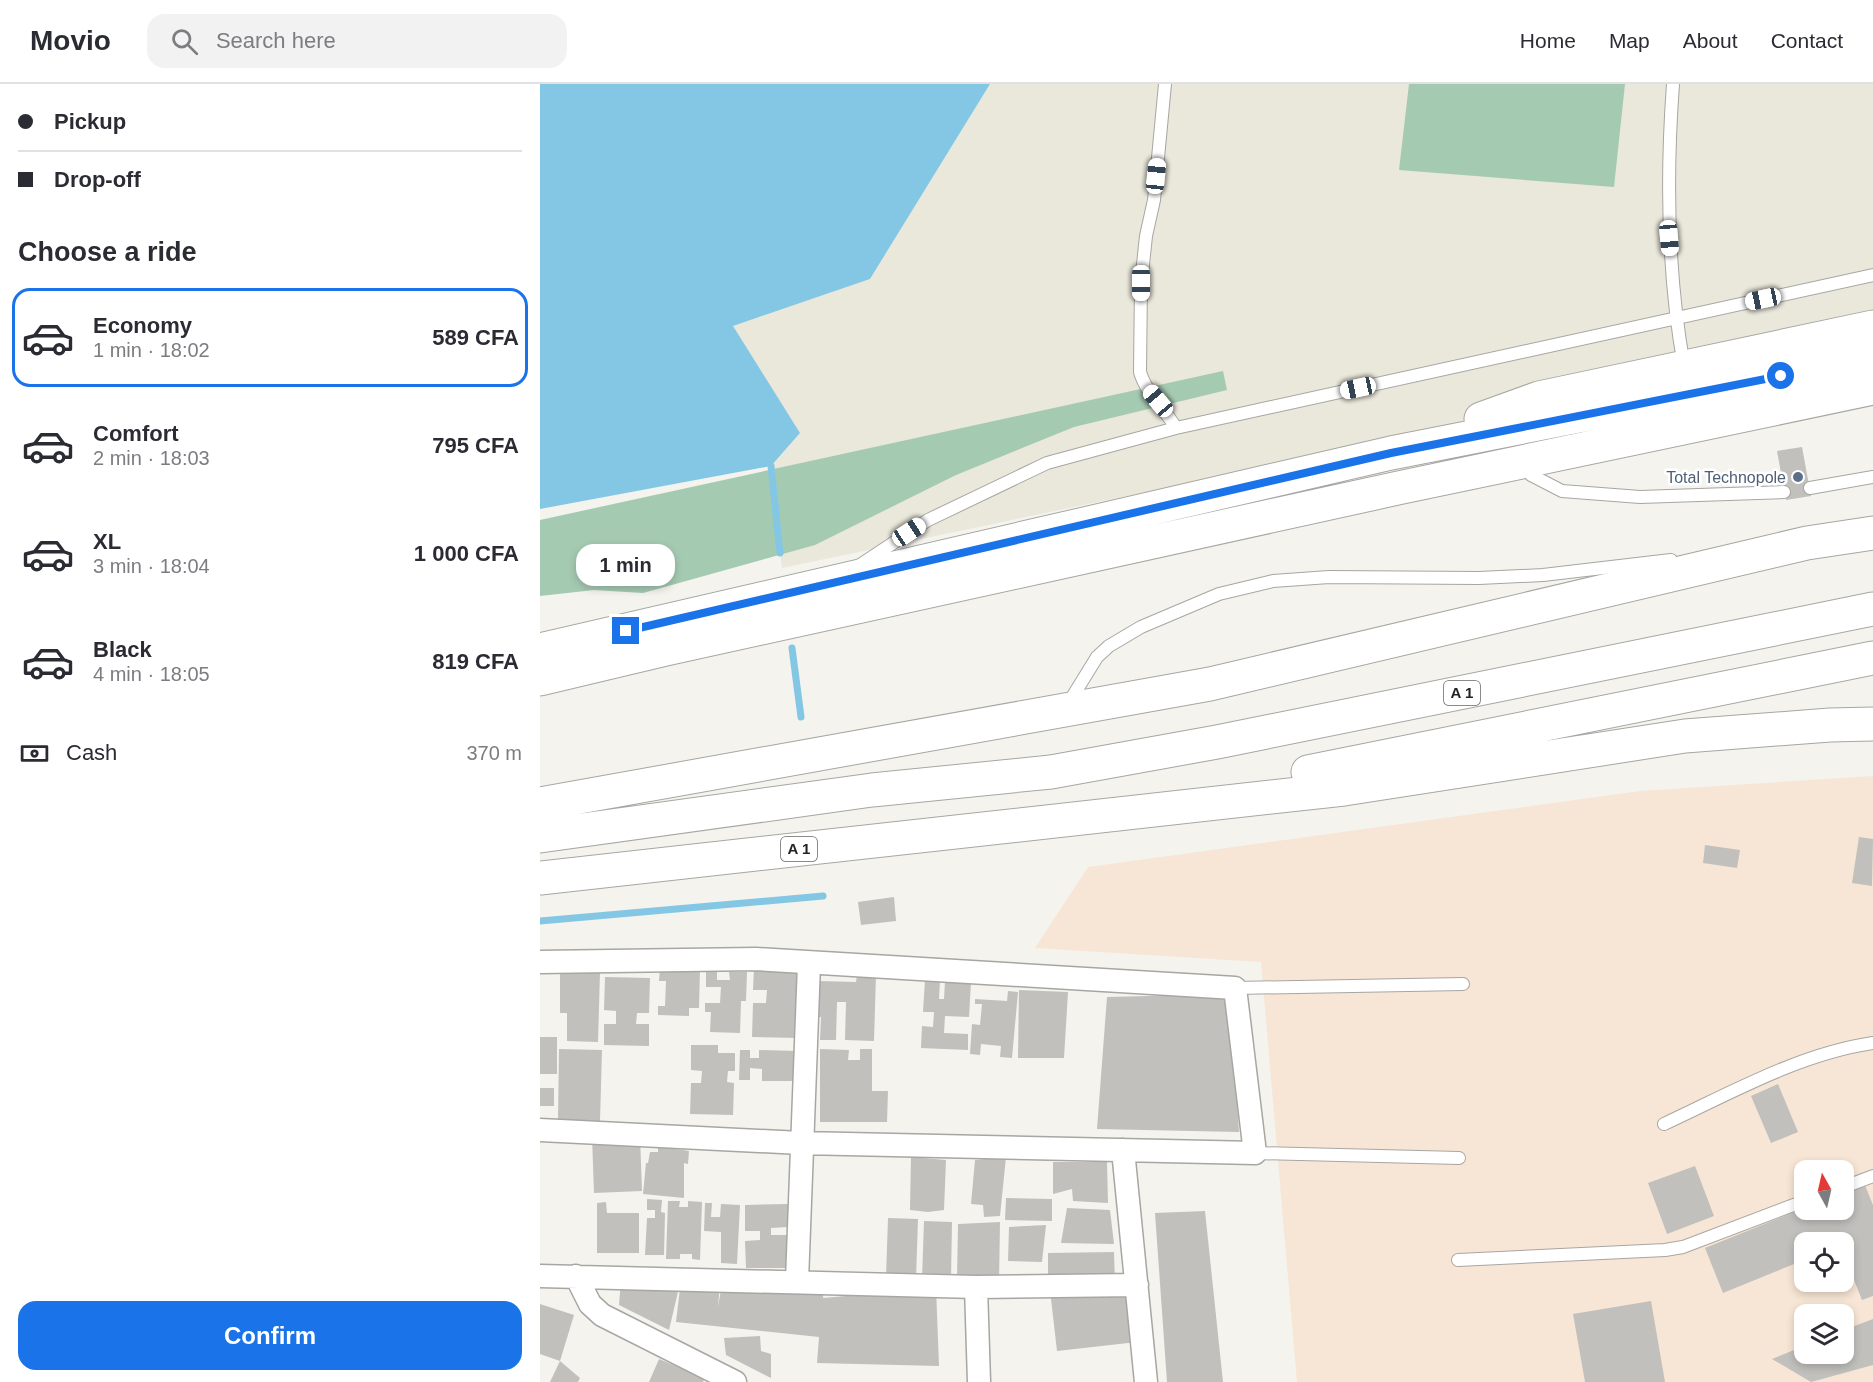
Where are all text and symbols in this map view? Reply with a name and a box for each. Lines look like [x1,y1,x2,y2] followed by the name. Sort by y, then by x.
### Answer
[147,14,567,68] search box
[30,25,111,56] text: Movio
[168,25,201,58] icon: search
[216,28,336,53] text: Search here
[1520,29,1576,52] text: Home
[1609,29,1650,52] text: Map
[1683,29,1738,52] text: About
[1771,29,1843,52] text: Contact
[54,109,126,134] text: Pickup
[1145,157,1167,195] car
[54,167,141,192] text: Drop-off
[1658,219,1680,257] car
[18,237,197,267] text: Choose a ride
[1132,265,1150,301] car
[1744,286,1782,312] car
[21,311,75,365] icon: car
[93,313,192,338] text: Economy
[432,325,519,350] text: 589 CFA
[93,339,210,361] text: 1 min · 18:02
[1767,362,1794,389] route start
[1339,375,1377,401] car
[1140,381,1176,421] car
[21,419,75,473] icon: car
[93,421,179,446] text: Comfort
[432,433,519,458] text: 795 CFA
[93,447,210,469] text: 2 min · 18:03
[1666,469,1786,486] place label: Total Technopole
[1791,470,1805,484] marker: Total Technopole
[889,515,929,549] car
[21,527,75,581] icon: car
[93,529,121,554] text: XL
[414,541,519,566] text: 1 000 CFA
[576,544,676,586] callout: 1 min
[599,554,652,576] text: 1 min
[93,555,210,577] text: 3 min · 18:04
[612,617,639,644] route end
[21,635,75,689] icon: car
[93,637,152,662] text: Black
[432,649,519,674] text: 819 CFA
[93,663,210,685] text: 4 min · 18:05
[1444,681,1480,705] road number: A 1
[18,737,51,770] icon: cash
[66,740,117,765] text: Cash
[466,742,522,764] text: 370 m
[781,837,817,861] road number: A 1
[1794,1160,1854,1220] north arrow
[1794,1160,1854,1364] map controls
[1794,1232,1854,1292] button: locate
[18,1301,522,1370] button: Confirm
[1794,1304,1854,1364] button: layers

